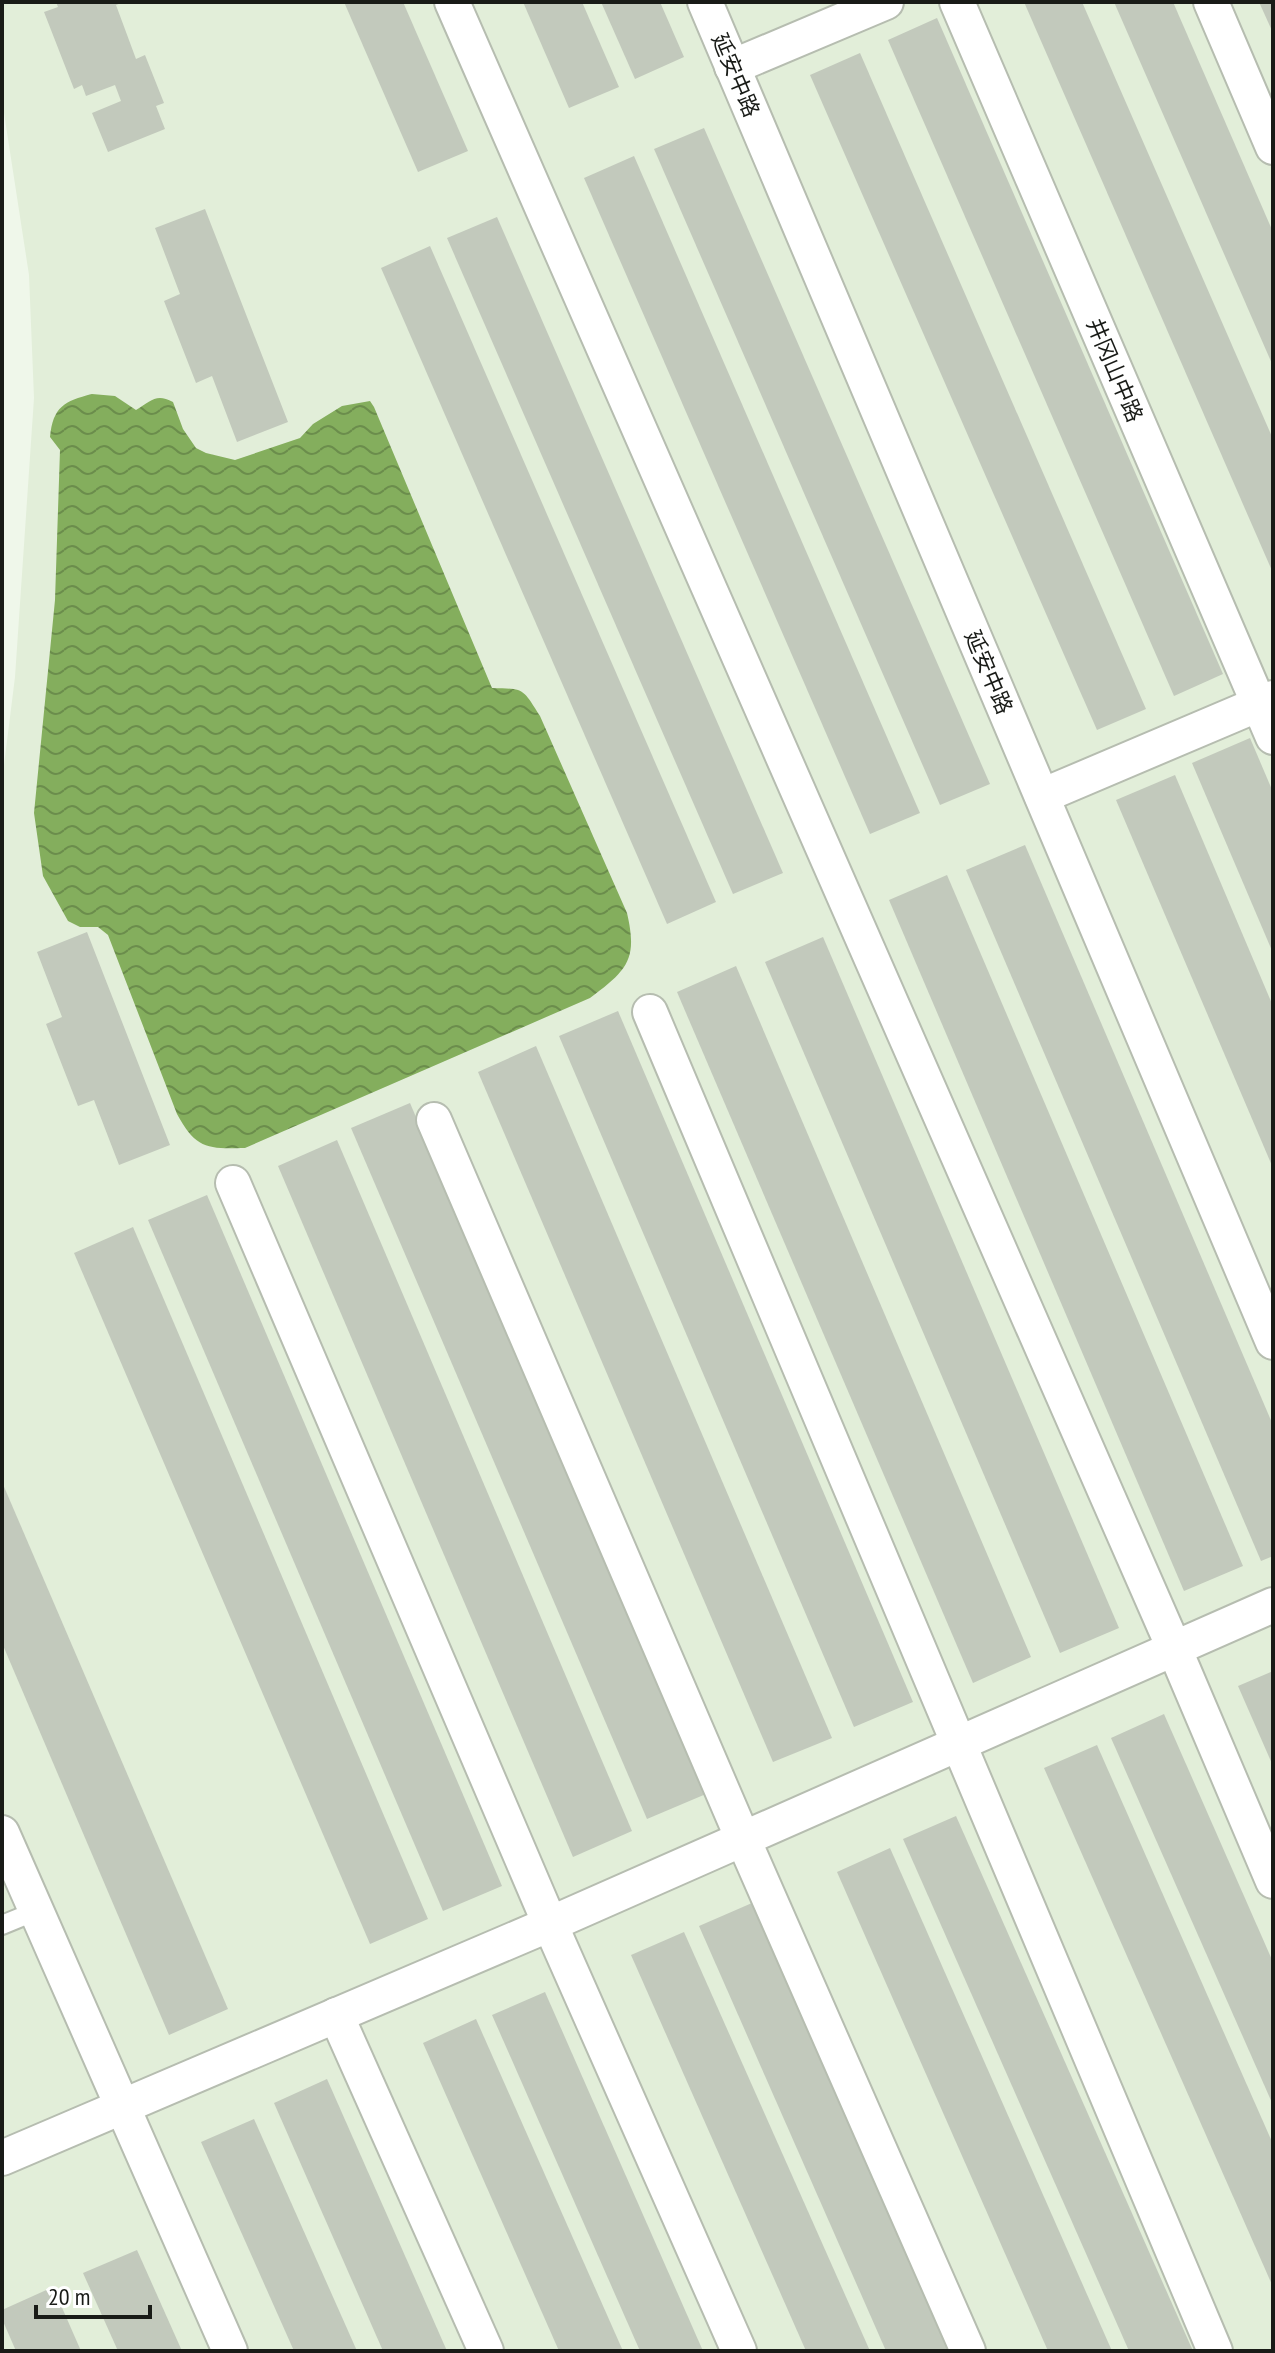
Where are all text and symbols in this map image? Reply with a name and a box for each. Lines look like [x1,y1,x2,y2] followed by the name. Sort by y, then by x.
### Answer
[706,29,766,121] street label: 延安中路
[1081,314,1149,426] street label: 井冈山中路
[959,626,1019,718] street label: 延安中路
[36,2269,150,2319] scale bar
[48,2281,90,2312] text: 20 m

